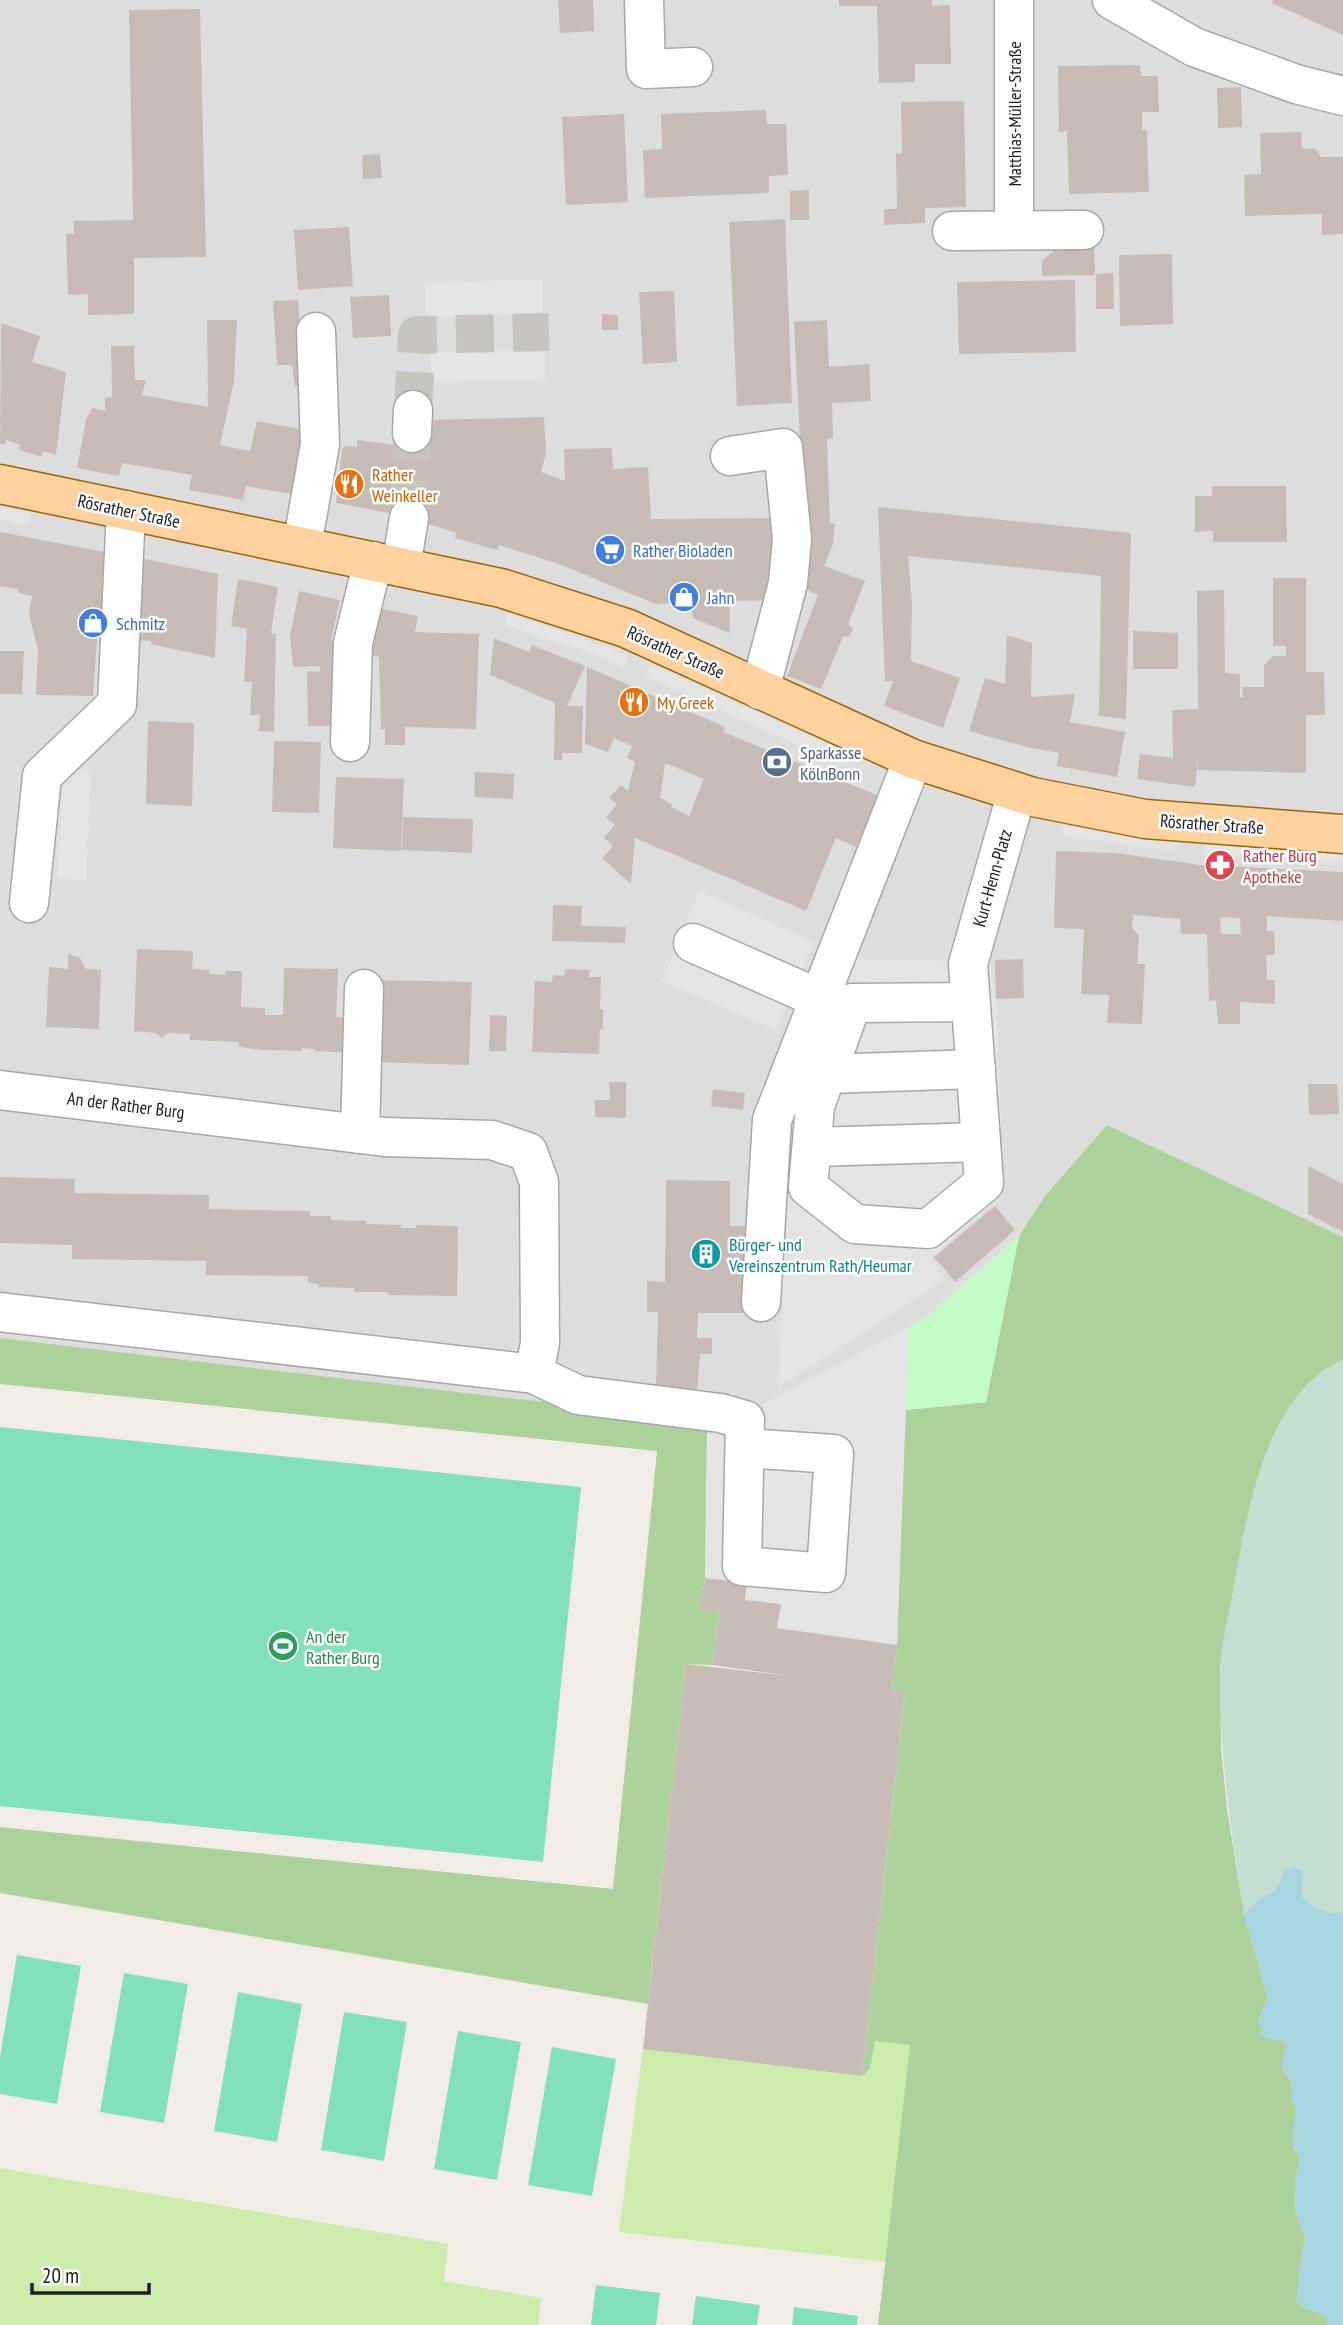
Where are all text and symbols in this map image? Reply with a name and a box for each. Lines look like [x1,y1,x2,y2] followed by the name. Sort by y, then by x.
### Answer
[1003,41,1026,187] street label: Matthias-Müller-Straße
[372,463,438,507] place label: Rather Weinkeller
[332,467,366,501] restaurant icon: Rather Weinkeller
[76,489,182,533] street label: Rösrather Straße
[593,533,627,567] supermarket icon: Rather Bioladen
[633,539,733,562] place label: Rather Bioladen
[667,580,701,614] shop icon: Jahn
[706,586,734,609] place label: Jahn
[76,606,110,640] shop icon: Schmitz
[116,612,165,635] place label: Schmitz
[624,620,728,684] street label: Rösrather Straße
[617,685,651,719] restaurant icon: My Greek
[657,691,714,714] place label: My Greek
[800,741,861,785] place label: Sparkasse KölnBonn
[760,745,794,779] bank icon: Sparkasse KölnBonn
[1159,809,1265,839] street label: Rösrather Straße
[967,827,1017,929] street label: Kurt-Henn-Platz
[1243,844,1317,888] place label: Rather Burg Apotheke
[1203,848,1237,882] pharmacy icon: Rather Burg Apotheke
[66,1086,186,1124] street label: An der Rather Burg
[728,1233,912,1277] place label: Bürger- und Vereinszentrum Rath/Heumar
[689,1237,723,1271] building icon: Bürger- und Vereinszentrum Rath/Heumar
[306,1625,380,1669] place label: An der Rather Burg
[266,1629,300,1663] sports icon: An der Rather Burg
[32,2252,149,2296] scale bar
[42,2262,79,2289] text: 20 m

